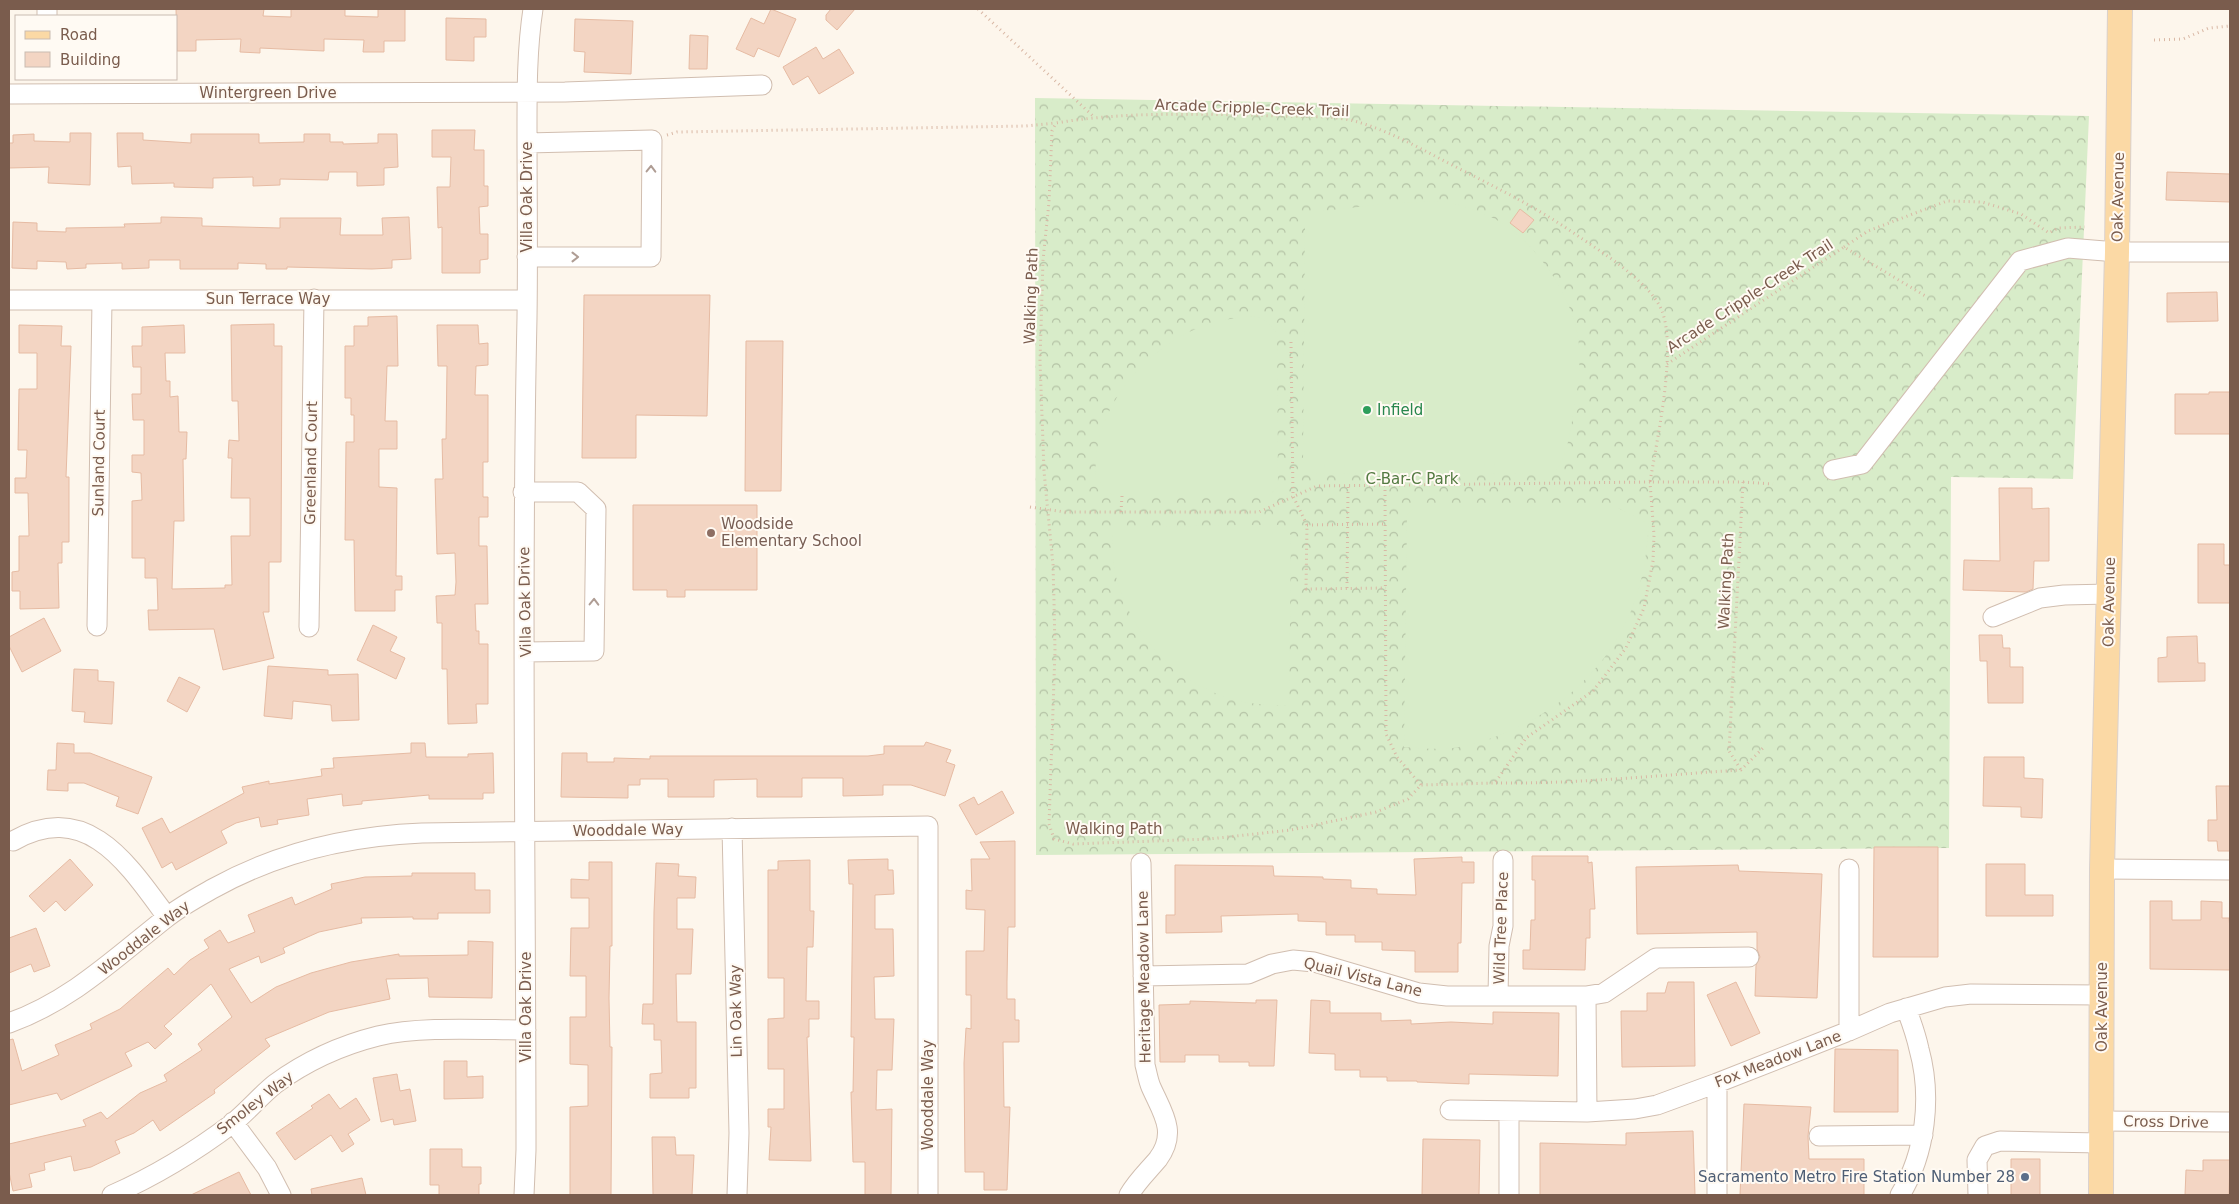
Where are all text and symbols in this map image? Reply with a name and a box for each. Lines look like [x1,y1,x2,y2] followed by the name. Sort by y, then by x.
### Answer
[15,15,178,80] legend
[60,26,98,44] text: Road
[60,51,121,69] text: Building
[199,84,337,102] street label: Wintergreen Drive
[1154,96,1350,120] street label: Arcade Cripple-Creek Trail
[518,142,536,252] street label: Villa Oak Drive
[2108,152,2128,242] street label: Oak Avenue
[646,165,657,173] one-way arrow
[1663,235,1837,357] street label: Arcade Cripple-Creek Trail
[1020,247,1042,345] street label: Walking Path
[572,252,580,262] one-way arrow
[206,290,330,308] street label: Sun Terrace Way
[301,401,321,525] street label: Greenland Court
[1377,401,1423,419] place label: Infield
[1361,404,1373,416] marker: Infield
[89,409,109,517] street label: Sunland Court
[1365,470,1459,488] park label: C-Bar-C Park
[721,515,862,550] place label: Woodside Elementary School
[705,527,717,539] marker: Woodside Elementary School
[1714,532,1738,630] street label: Walking Path
[515,546,535,658] street label: Villa Oak Drive
[2099,557,2119,647] street label: Oak Avenue
[589,598,600,606] one-way arrow
[573,820,684,840] street label: Wooddale Way
[1066,820,1162,838] street label: Walking Path
[1490,871,1512,985] street label: Wild Tree Place
[1133,890,1155,1064] street label: Heritage Meadow Lane
[95,897,193,979] street label: Wooddale Way
[517,952,535,1062] street label: Villa Oak Drive
[1302,954,1424,1000] street label: Quail Vista Lane
[2093,962,2111,1052] street label: Oak Avenue
[726,964,746,1058] street label: Lin Oak Way
[1712,1027,1844,1091] street label: Fox Meadow Lane
[919,1040,937,1150] street label: Wooddale Way
[213,1067,297,1139] street label: Smoley Way
[2123,1112,2209,1132] street label: Cross Drive
[1698,1168,2015,1186] place label: Sacramento Metro Fire Station Number 28
[2019,1171,2031,1183] marker: Sacramento Metro Fire Station Number 28

